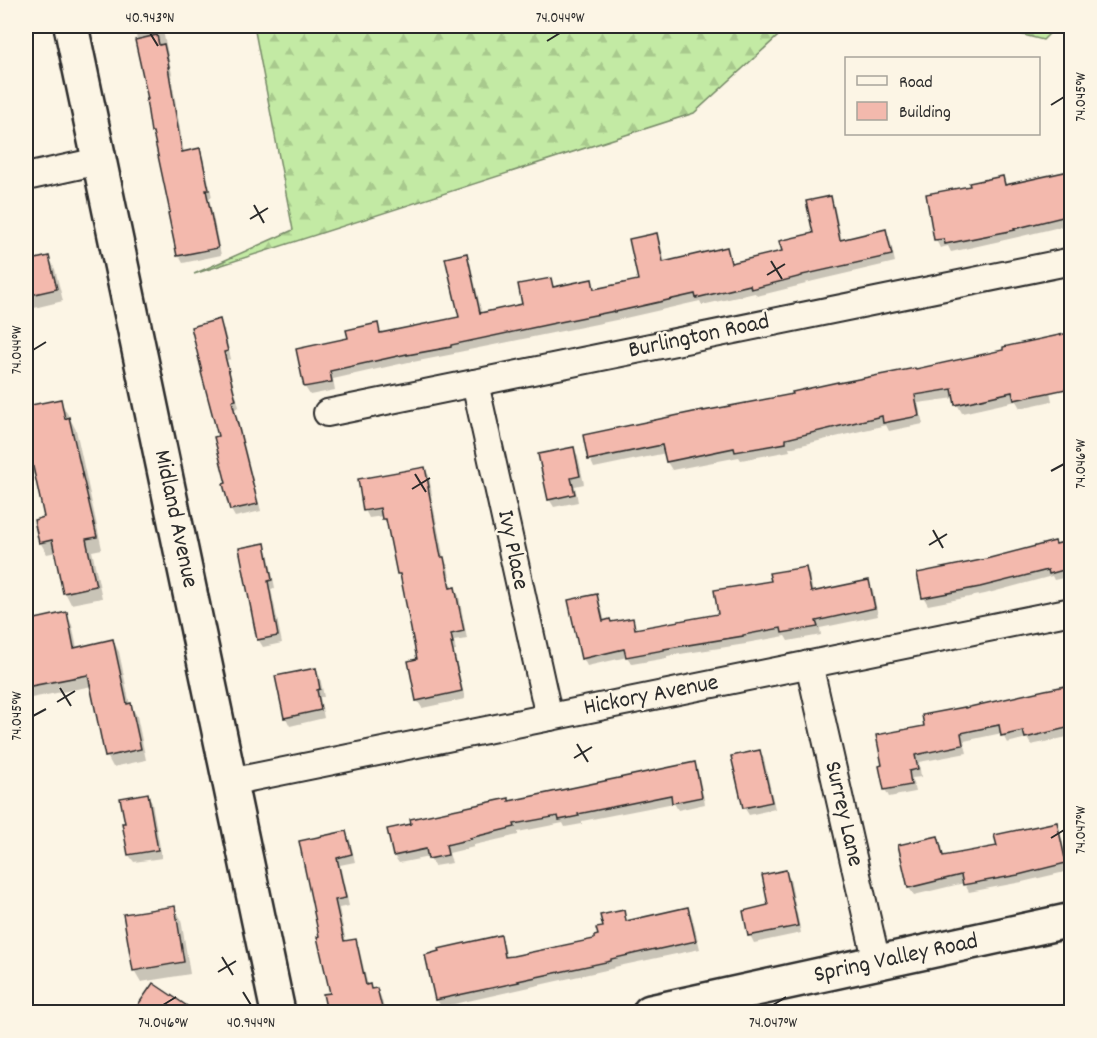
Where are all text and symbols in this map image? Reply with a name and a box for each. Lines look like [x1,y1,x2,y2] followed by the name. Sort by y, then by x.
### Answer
[126,8,174,30] text: 40.943°N
[536,8,585,30] text: 74.044°W
[845,57,1040,135] legend
[899,71,933,96] text: Road
[1071,72,1093,122] text: 74.045°W
[899,101,951,126] text: Building
[625,305,773,369] street label: Burlington Road
[7,325,29,374] text: 74.044°W
[1071,439,1093,489] text: 74.046°W
[144,447,206,591] street label: Midland Avenue
[487,507,537,593] street label: Ivy Place
[581,666,721,726] street label: Hickory Avenue
[7,691,29,741] text: 74.045°W
[814,758,872,870] street label: Surrey Lane
[1071,806,1093,854] text: 74.047°W
[811,925,981,993] street label: Spring Valley Road
[138,1013,188,1035] text: 74.046°W
[227,1013,275,1035] text: 40.944°N
[749,1013,797,1035] text: 74.047°W

